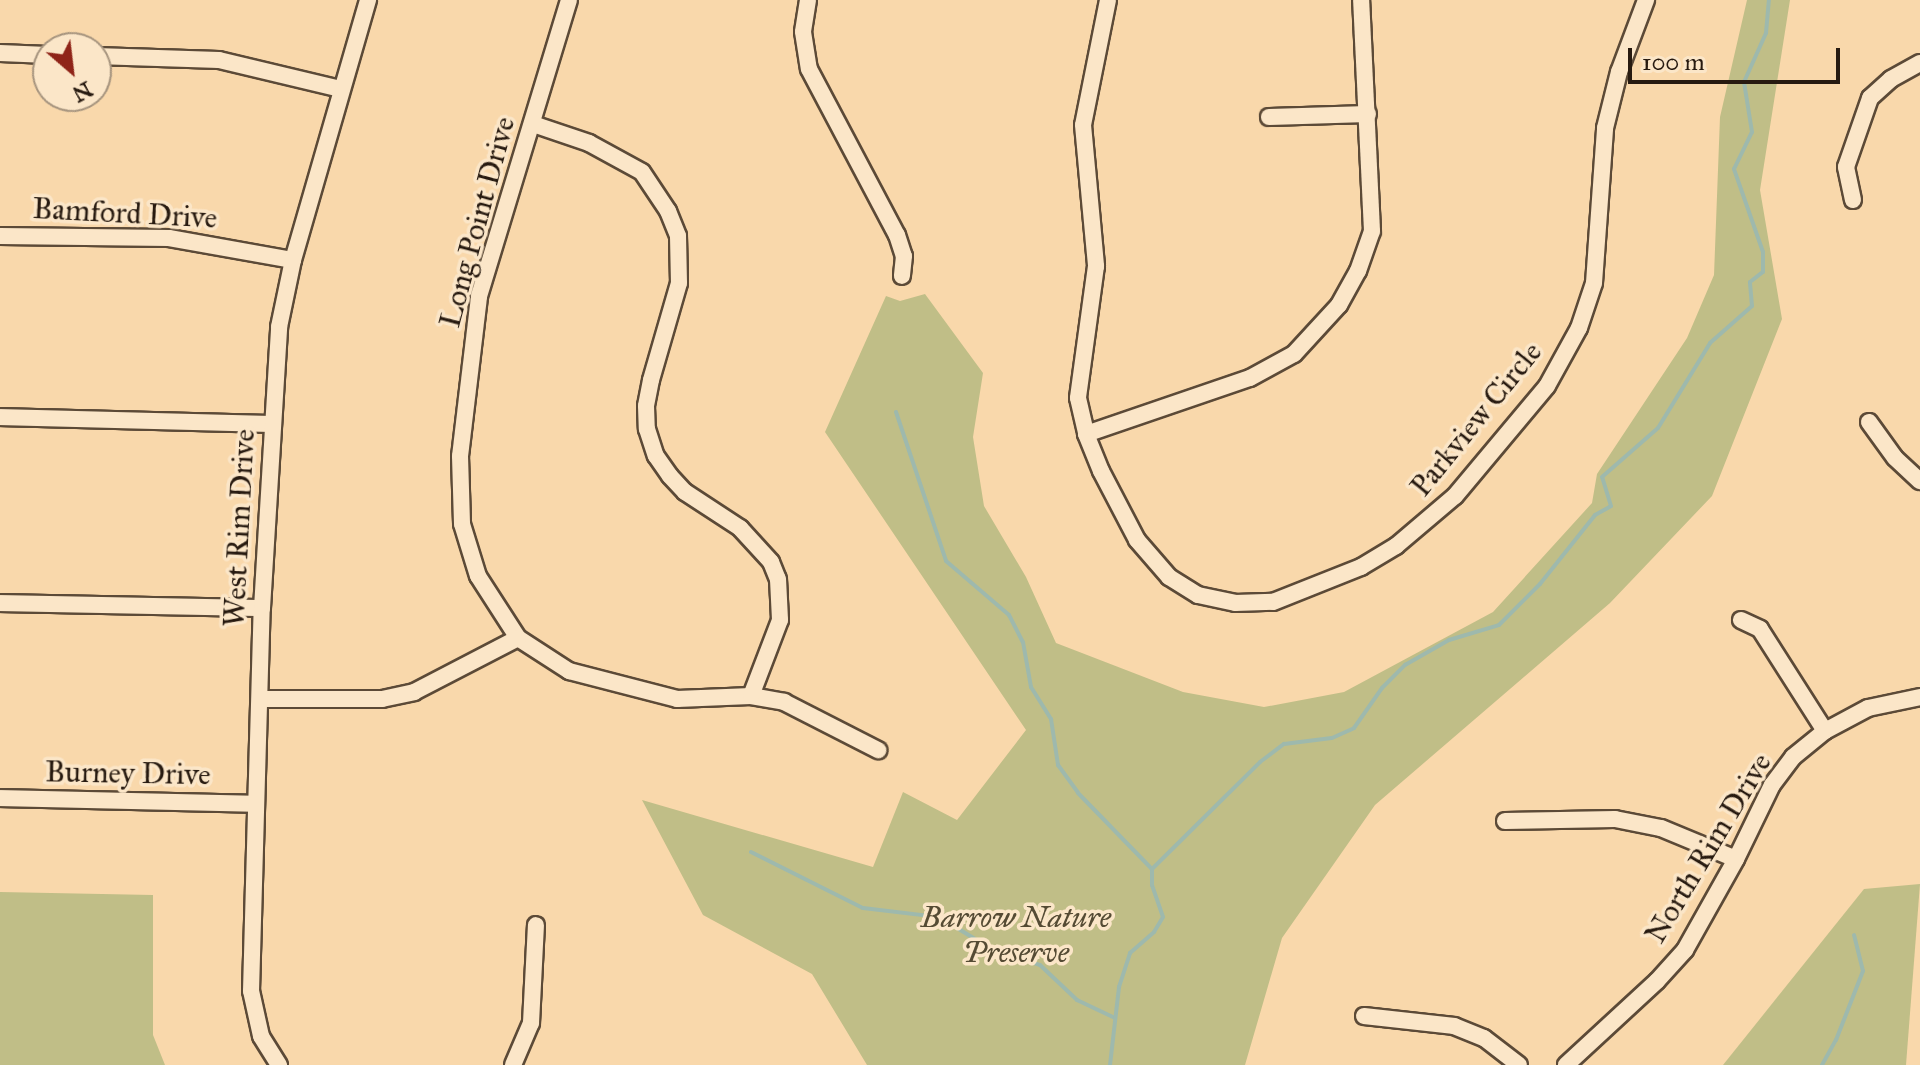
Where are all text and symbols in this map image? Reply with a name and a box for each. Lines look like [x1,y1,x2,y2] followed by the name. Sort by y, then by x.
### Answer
[32,32,112,112] north arrow
[1632,32,1844,82] scale bar
[1642,47,1705,77] text: 100 m
[68,76,97,108] text: N
[432,113,522,331] street label: Long Point Drive
[32,190,218,236] street label: Bamford Drive
[1403,334,1549,504] street label: Parkview Circle
[216,428,262,628] street label: West Rim Drive
[1637,746,1779,950] street label: North Rim Drive
[45,754,211,792] street label: Burney Drive
[921,899,1111,970] park label: Barrow Nature Preserve

